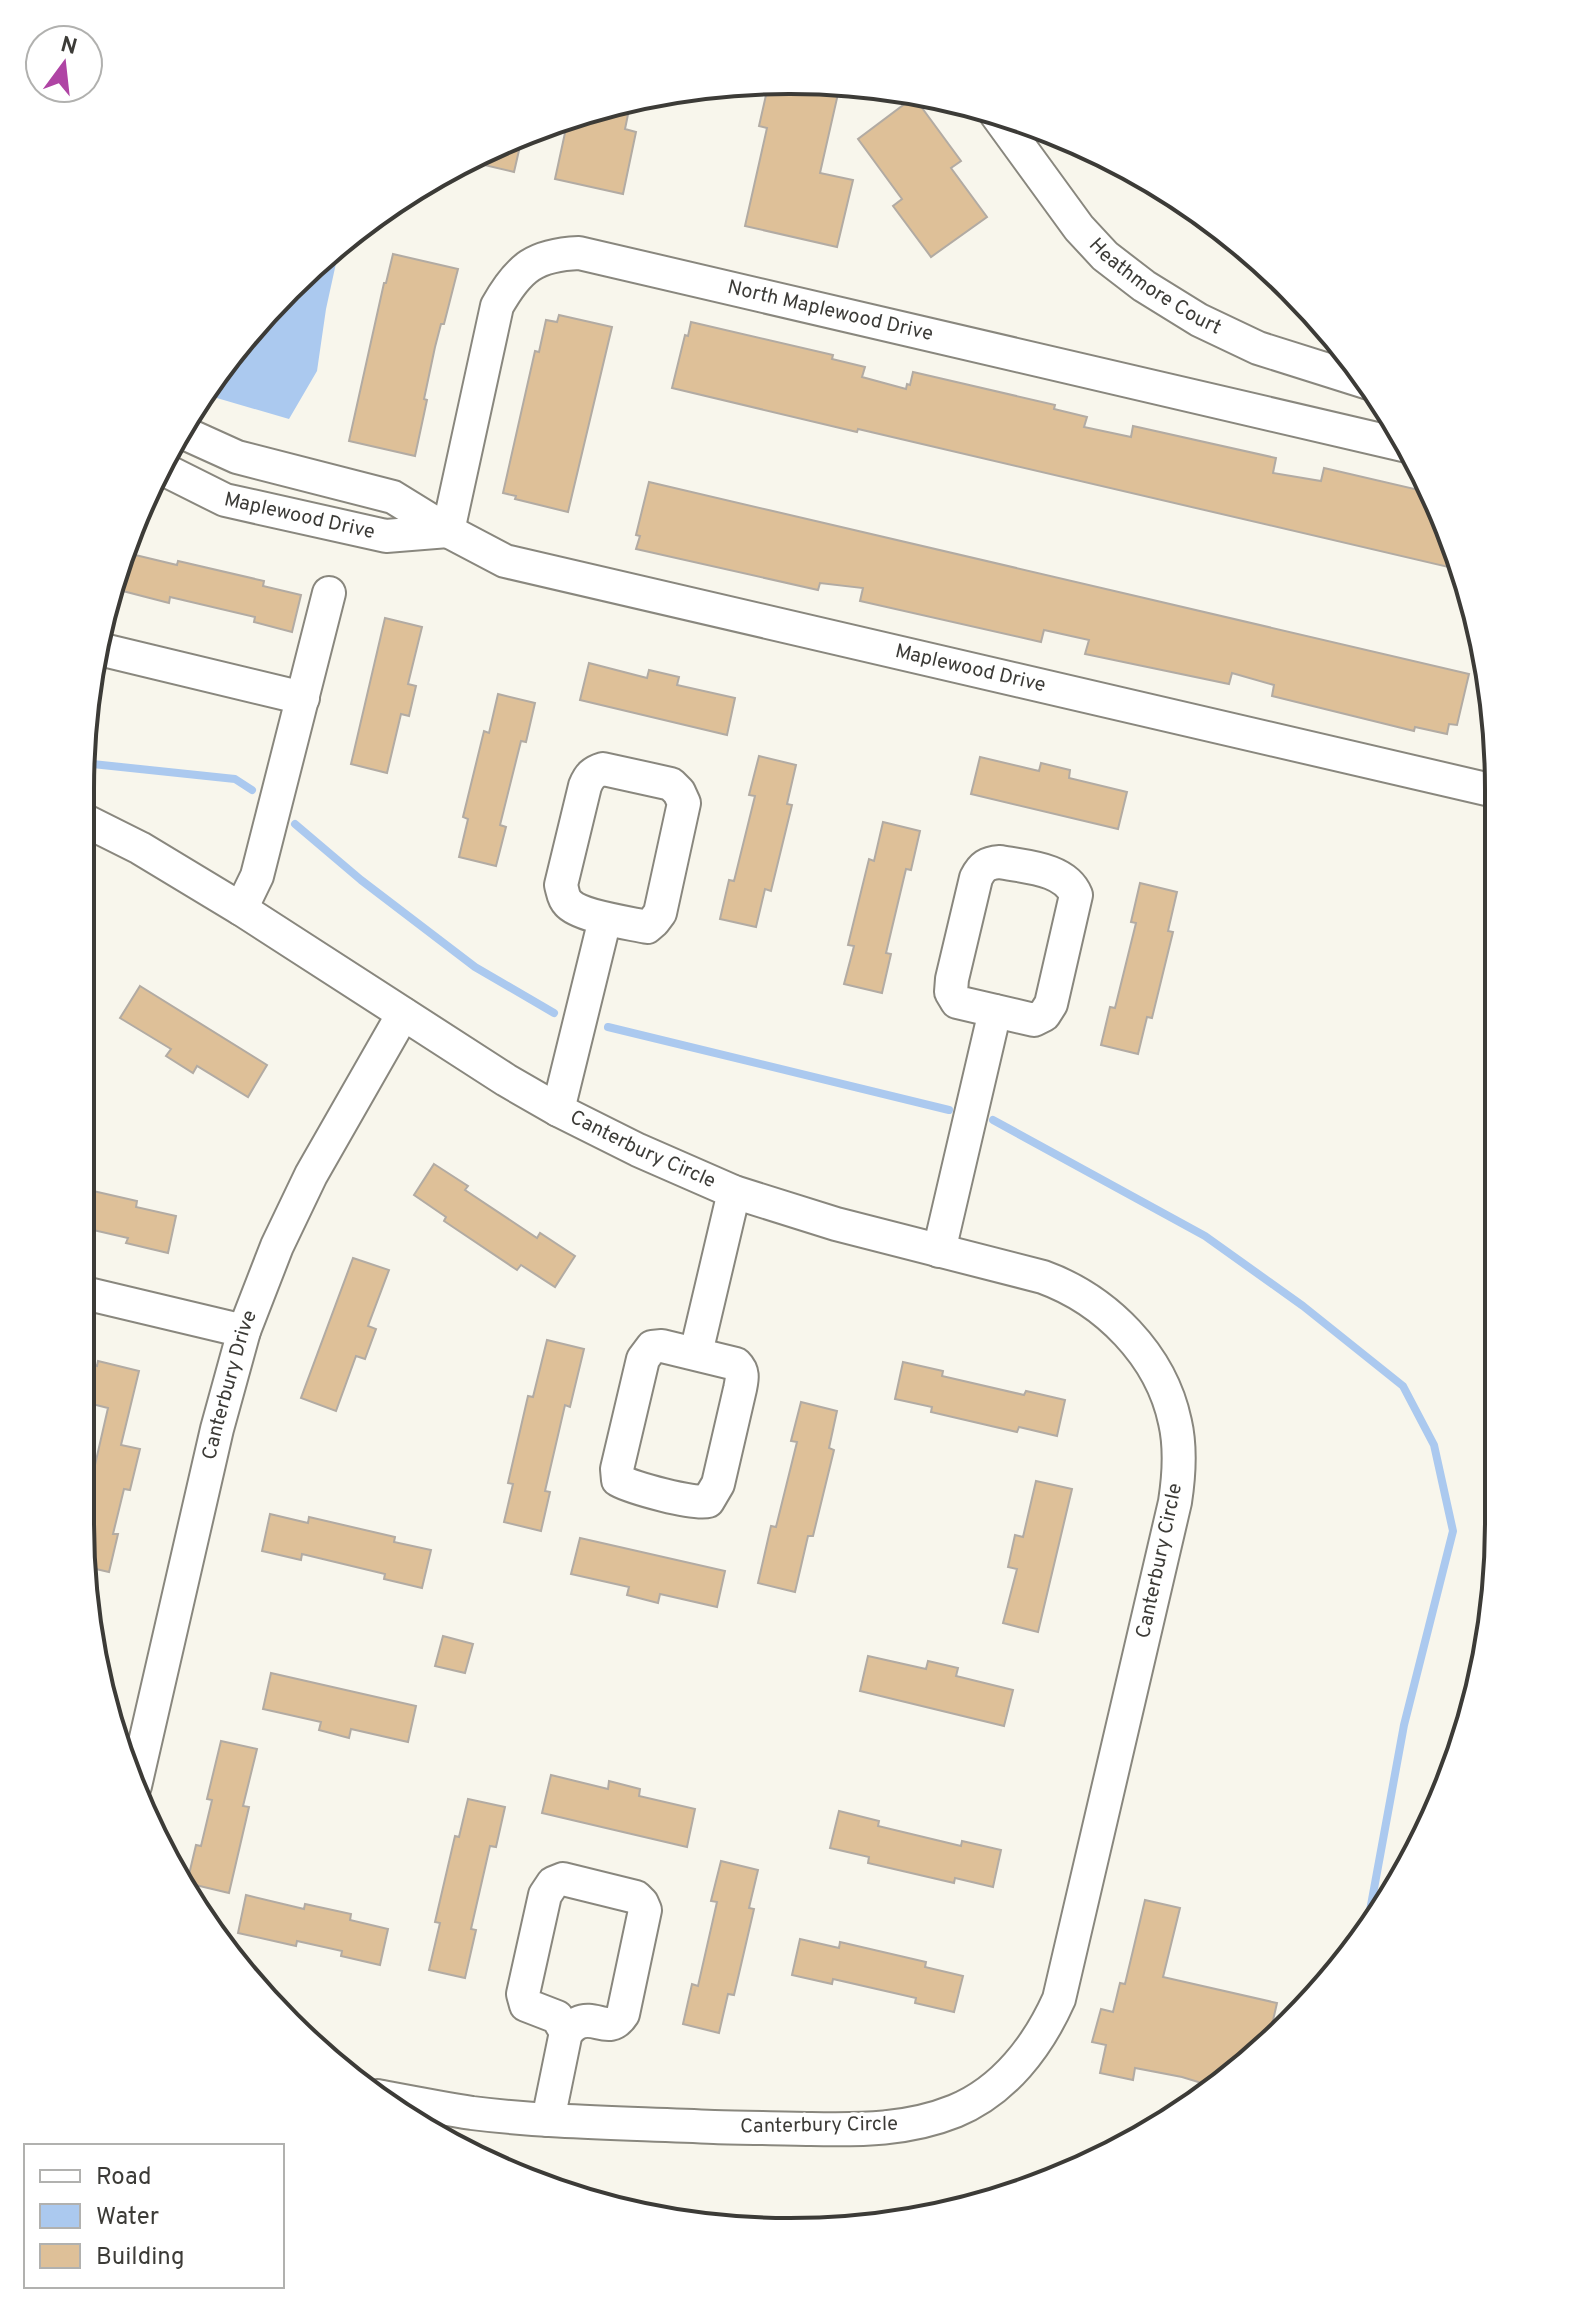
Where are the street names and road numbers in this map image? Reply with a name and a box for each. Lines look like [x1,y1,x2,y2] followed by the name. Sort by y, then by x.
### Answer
[1082,233,1225,342] street label: Heathmore Court
[725,275,935,348] street label: North Maplewood Drive
[221,487,377,546] street label: Maplewood Drive
[892,639,1048,699] street label: Maplewood Drive
[565,1105,719,1195] street label: Canterbury Circle
[197,1307,264,1462] street label: Canterbury Drive
[1131,1481,1189,1641] street label: Canterbury Circle
[740,2112,898,2140] street label: Canterbury Circle

